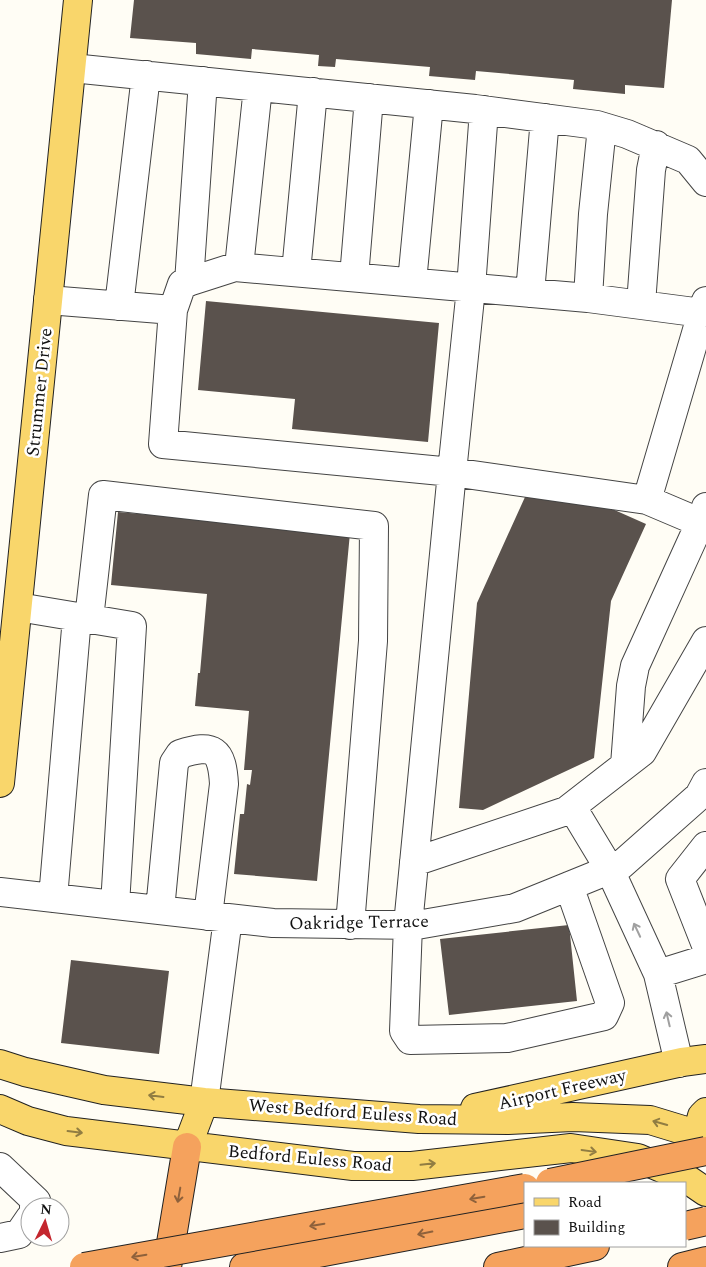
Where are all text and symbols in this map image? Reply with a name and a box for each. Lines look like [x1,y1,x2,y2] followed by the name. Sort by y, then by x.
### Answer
[19,327,60,458] street label: Strummer Drive
[289,908,429,937] street label: Oakridge Terrace
[632,923,642,938] one-way arrow
[663,1011,672,1027] one-way arrow
[496,1061,630,1117] street label: Airport Freeway
[148,1091,164,1101] one-way arrow
[248,1092,458,1133] street label: West Bedford Euless Road
[652,1118,668,1128] one-way arrow
[67,1128,83,1138] one-way arrow
[227,1138,393,1179] street label: Bedford Euless Road
[581,1146,597,1156] one-way arrow
[419,1159,435,1169] one-way arrow
[524,1182,686,1247] legend
[174,1187,184,1203] one-way arrow
[568,1191,602,1214] text: Road
[469,1193,485,1203] one-way arrow
[20,1197,70,1247] north arrow
[39,1199,53,1221] text: N
[568,1216,625,1239] text: Building
[309,1221,325,1231] one-way arrow
[418,1228,434,1238] one-way arrow
[132,1252,148,1262] one-way arrow

